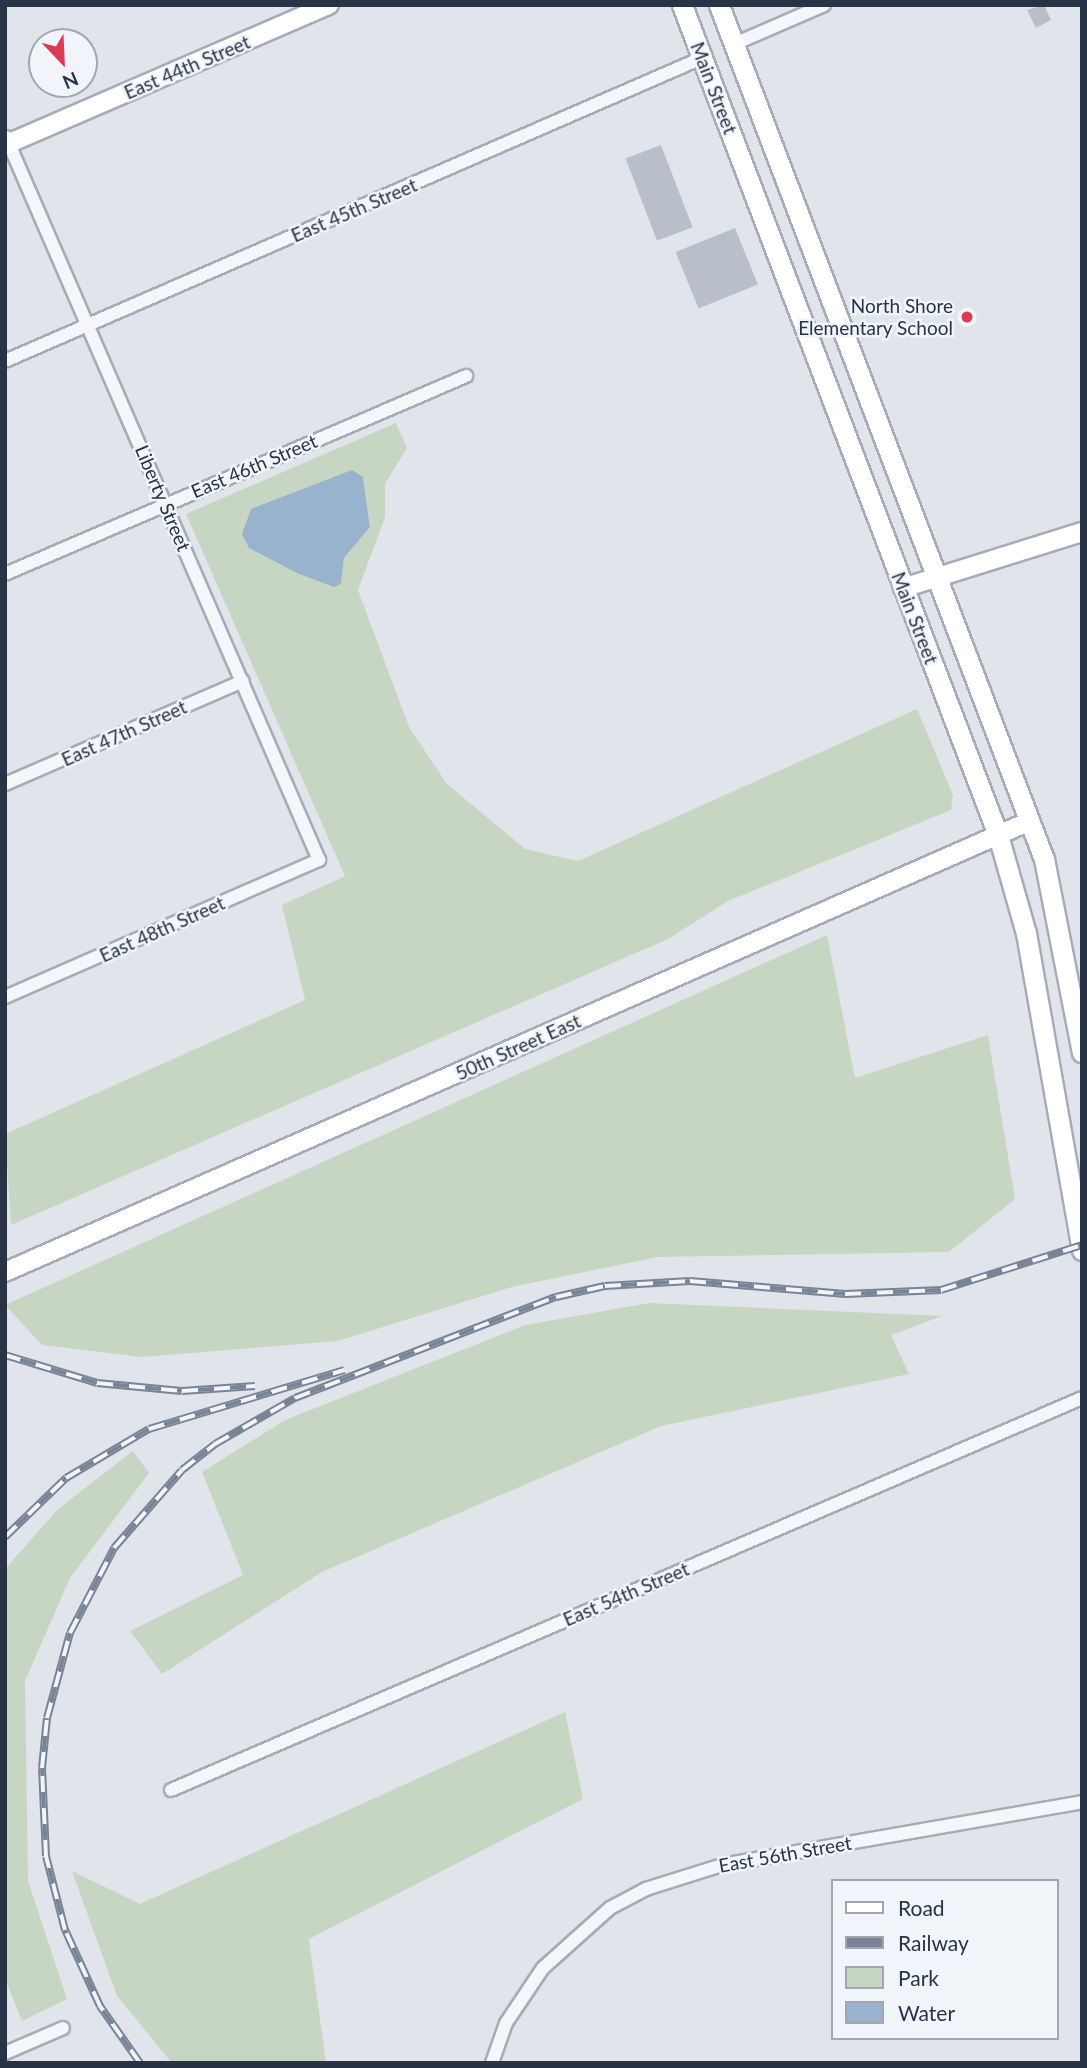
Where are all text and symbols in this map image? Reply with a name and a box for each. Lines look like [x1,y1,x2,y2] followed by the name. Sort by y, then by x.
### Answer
[28,28,98,98] north arrow
[121,30,253,104] street label: East 44th Street
[686,39,742,137] street label: Main Street
[59,68,82,94] text: N
[288,173,420,247] street label: East 45th Street
[798,295,953,339] place label: North Shore Elementary School
[959,309,975,325] marker: North Shore Elementary School
[188,429,320,503] street label: East 46th Street
[130,441,196,555] street label: Liberty Street
[887,569,943,667] street label: Main Street
[58,695,190,771] street label: East 47th Street
[96,891,228,967] street label: East 48th Street
[452,1009,584,1085] street label: 50th Street East
[560,1557,692,1631] street label: East 54th Street
[717,1831,853,1877] street label: East 56th Street
[832,1879,1059,2040] legend
[898,1895,945,1920] text: Road
[898,1930,969,1955] text: Railway
[898,1965,939,1990] text: Park
[898,2000,955,2025] text: Water

